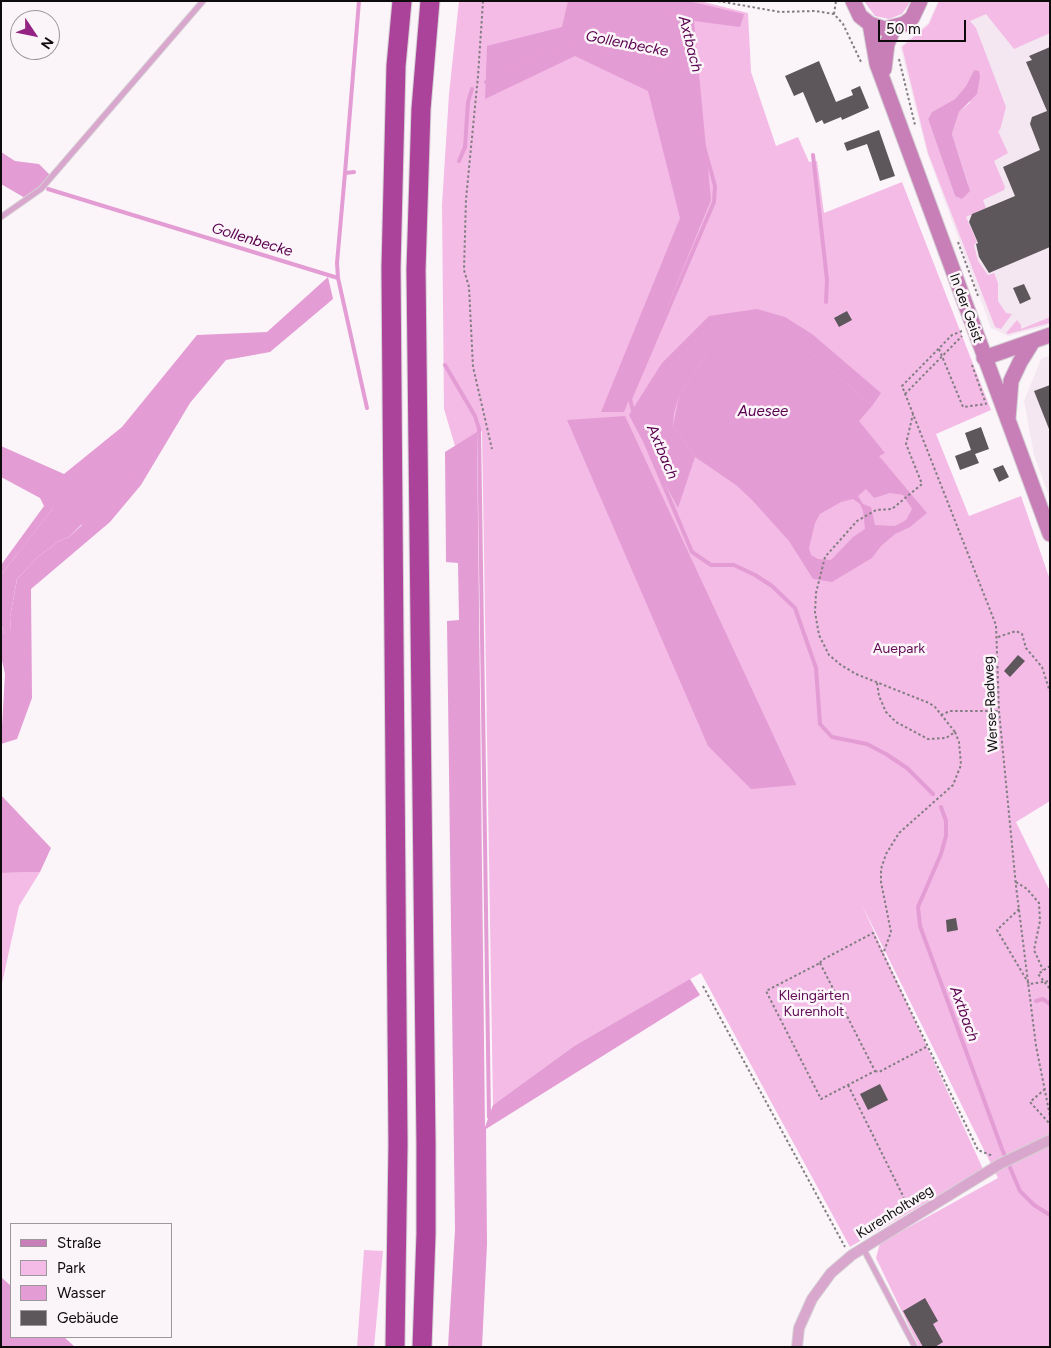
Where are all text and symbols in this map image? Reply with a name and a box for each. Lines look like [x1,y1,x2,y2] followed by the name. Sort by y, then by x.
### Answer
[10,10,60,60] north arrow
[881,10,968,42] scale bar
[674,14,706,74] water label: Axtbach
[886,20,921,38] text: 50 m
[584,27,670,61] water label: Gollenbecke
[37,34,57,52] text: N
[209,219,295,261] water label: Gollenbecke
[946,271,986,345] street label: In der Geist
[738,403,788,421] water label: Auesee
[643,422,681,482] water label: Axtbach
[873,641,925,657] park label: Auepark
[980,656,1002,752] street label: Werse-Radweg
[946,984,982,1044] water label: Axtbach
[778,988,850,1020] park label: Kleingärten Kurenholt
[853,1182,937,1242] street label: Kurenholtweg
[10,1223,172,1338] legend
[57,1234,101,1252] text: Straße
[57,1259,86,1277] text: Park
[57,1284,106,1302] text: Wasser
[57,1309,118,1327] text: Gebäude

